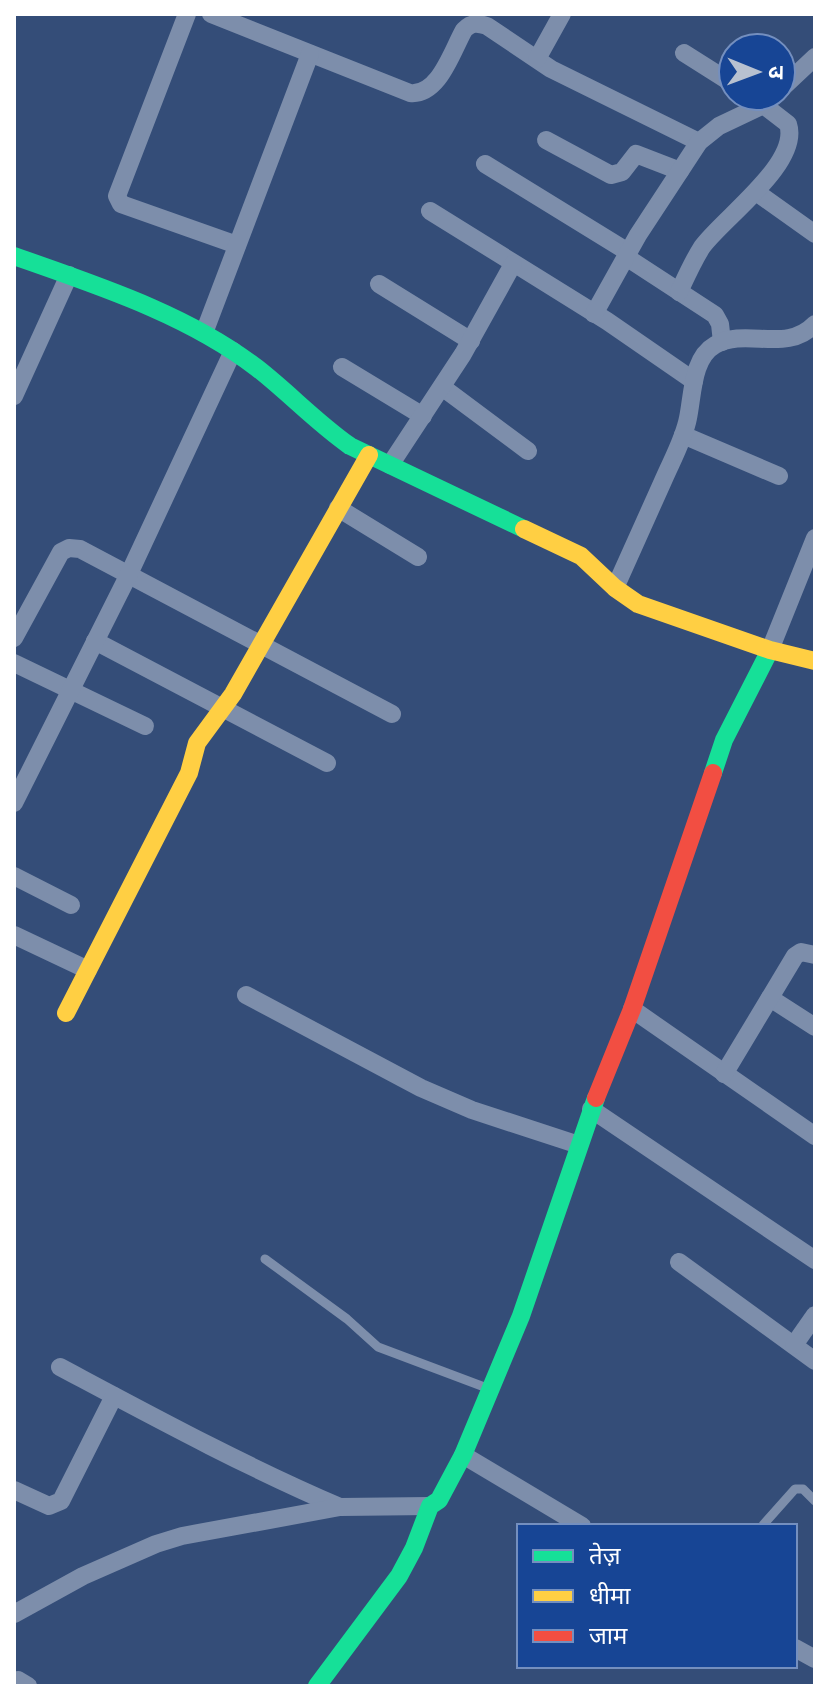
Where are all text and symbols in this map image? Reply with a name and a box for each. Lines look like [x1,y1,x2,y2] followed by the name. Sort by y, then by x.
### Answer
[717,32,797,112] north arrow
[763,66,789,80] text: उ
[517,1524,797,1668] legend
[589,1542,622,1571] text: तेज़
[589,1582,631,1611] text: धीमा
[589,1622,628,1651] text: जाम

